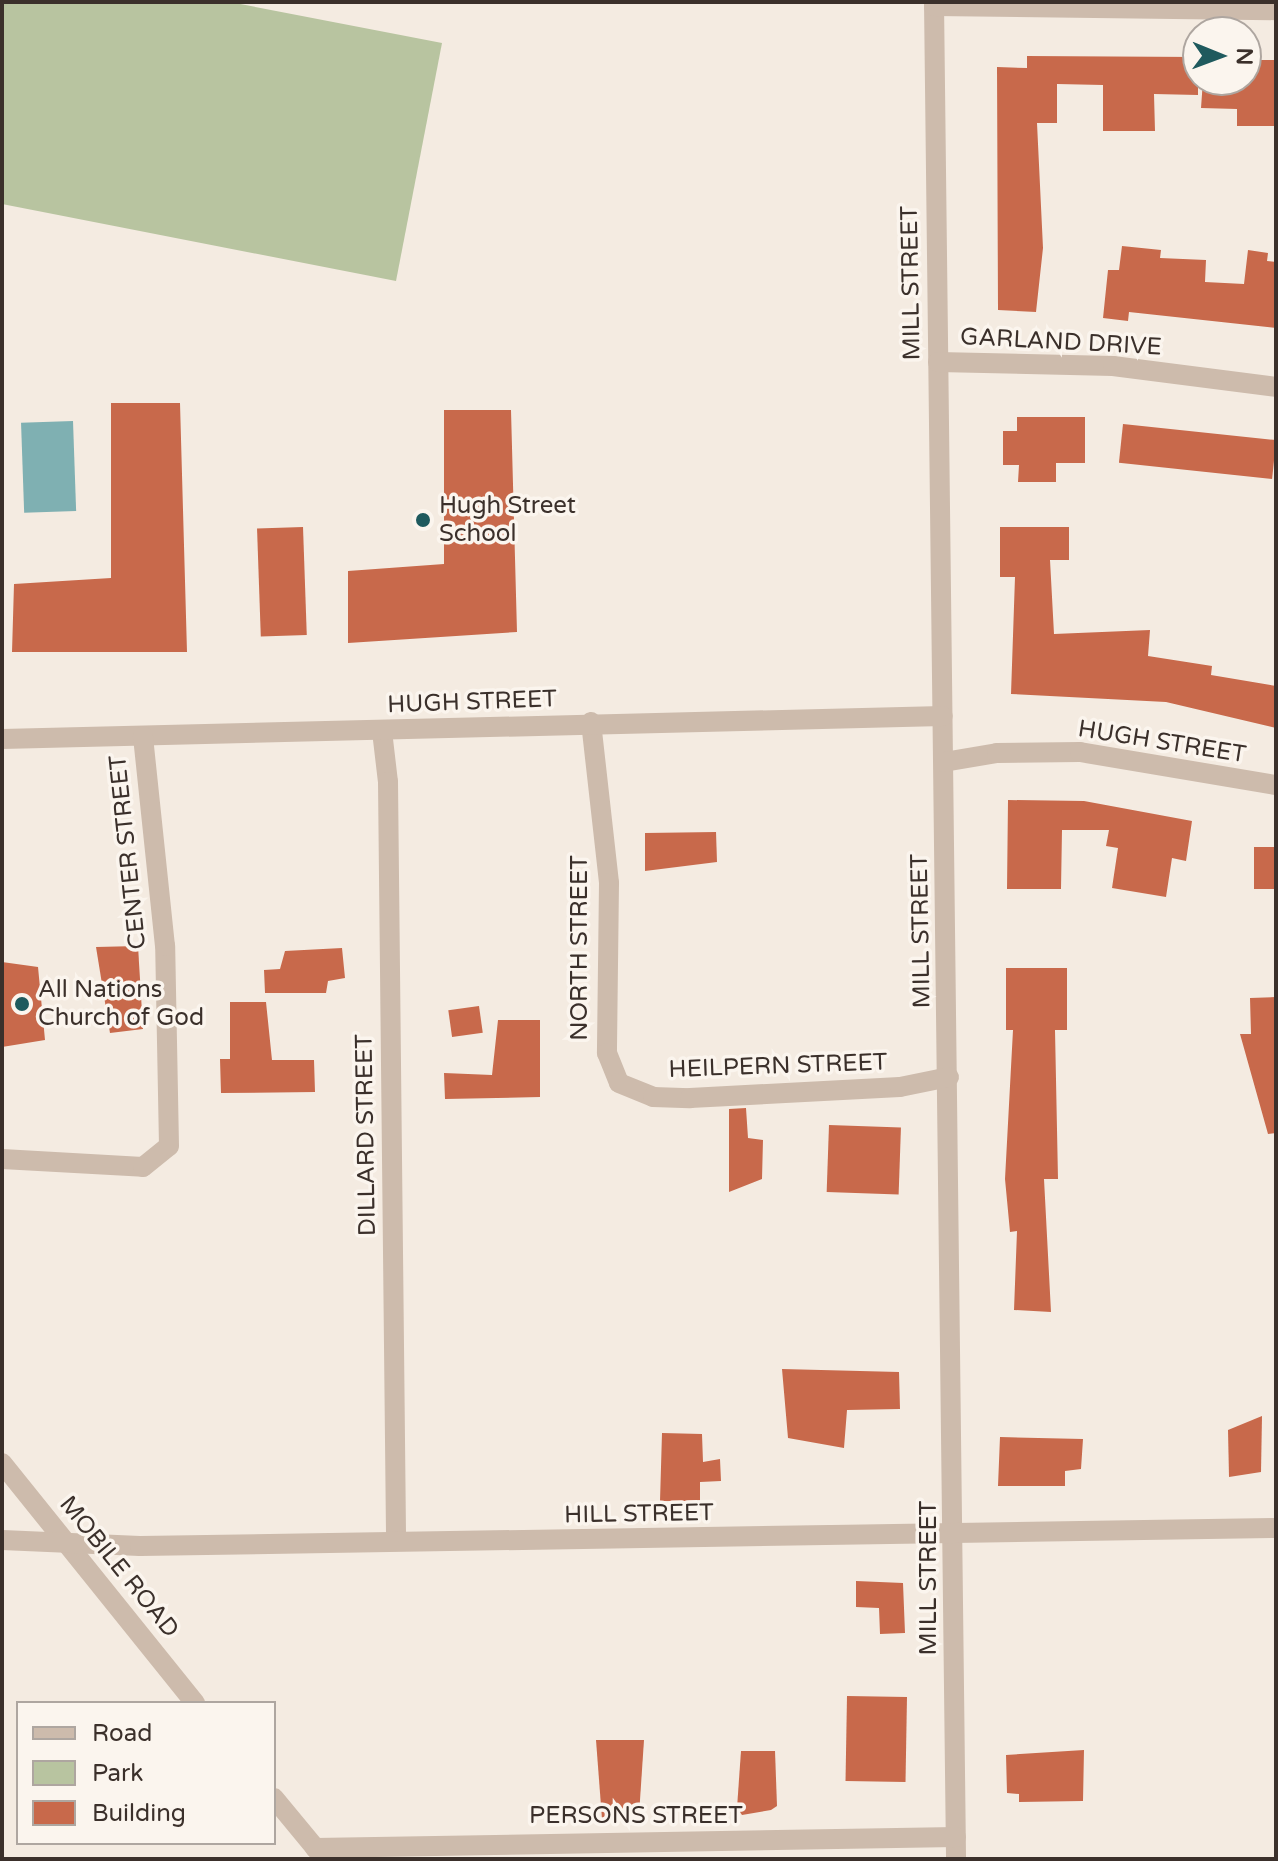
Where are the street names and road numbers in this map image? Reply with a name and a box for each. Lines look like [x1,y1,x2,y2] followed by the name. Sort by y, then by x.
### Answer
[895,205,927,361] street label: MILL STREET
[959,322,1163,362] street label: GARLAND DRIVE
[387,685,557,719] street label: HUGH STREET
[1076,715,1248,769] street label: HUGH STREET
[103,753,153,951] street label: CENTER STREET
[905,853,937,1009] street label: MILL STREET
[566,855,594,1041] street label: NORTH STREET
[350,1034,382,1236] street label: DILLARD STREET
[668,1048,888,1084] street label: HEILPERN STREET
[53,1490,185,1644] street label: MOBILE ROAD
[564,1498,714,1530] street label: HILL STREET
[915,1501,943,1655] street label: MILL STREET
[529,1802,743,1830] street label: PERSONS STREET

